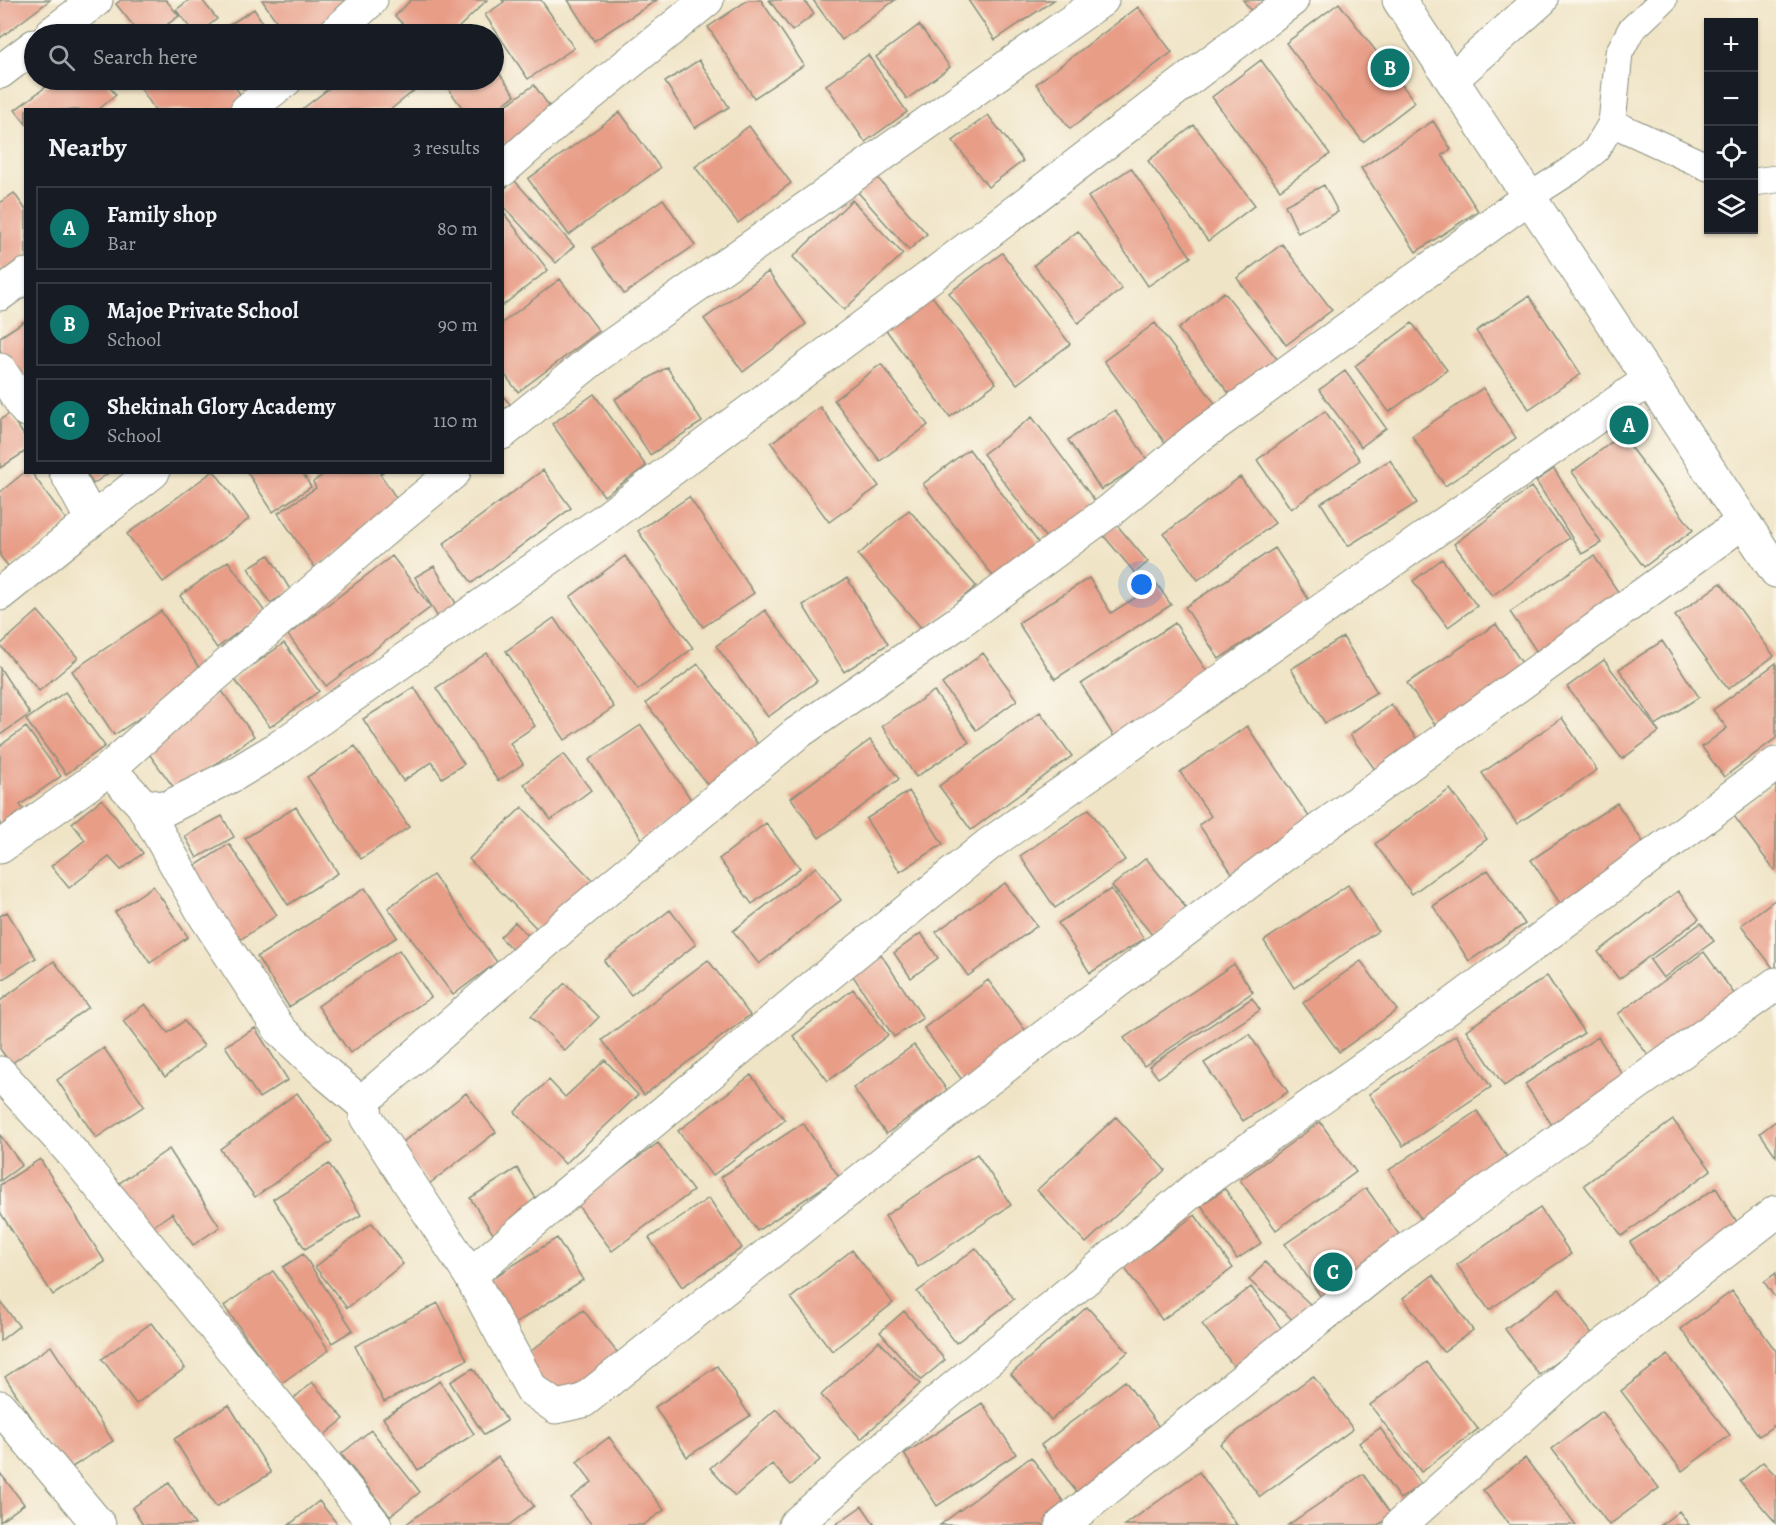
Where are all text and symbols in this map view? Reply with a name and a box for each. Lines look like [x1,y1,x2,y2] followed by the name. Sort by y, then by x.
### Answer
[1704,18,1758,234] map controls
[1704,18,1758,72] button: +
[24,24,504,90] search box
[45,41,78,74] icon: search
[93,42,198,72] text: Search here
[1370,46,1410,90] pin: B
[1704,72,1758,126] button: −
[1704,126,1758,180] button: locate
[48,130,127,165] text: Nearby
[413,134,480,161] text: 3 results
[1704,180,1758,234] button: layers
[107,200,217,230] text: Family shop
[63,215,76,242] text: A
[437,215,478,242] text: 80 m
[107,230,136,257] text: Bar
[107,296,299,326] text: Majoe Private School
[63,311,76,338] text: B
[438,311,478,338] text: 90 m
[107,326,161,353] text: School
[107,392,335,422] text: Shekinah Glory Academy
[1610,402,1648,448] pin: A
[63,407,76,434] text: C
[433,407,478,434] text: 110 m
[107,422,161,449] text: School
[1127,570,1156,599] your location
[1314,1250,1352,1294] pin: C

